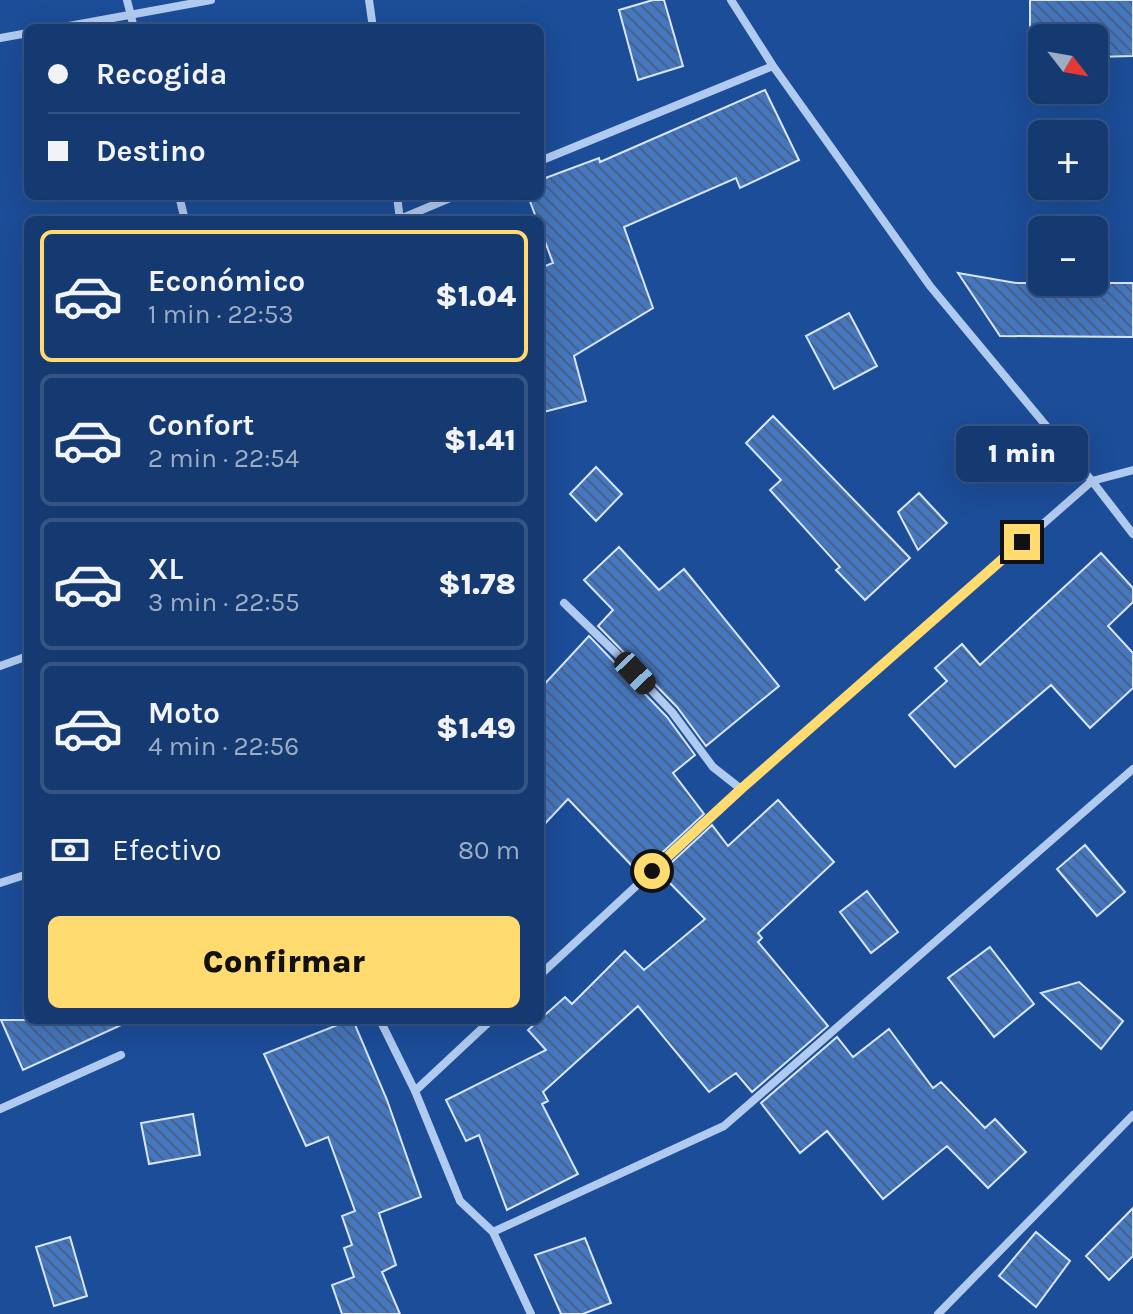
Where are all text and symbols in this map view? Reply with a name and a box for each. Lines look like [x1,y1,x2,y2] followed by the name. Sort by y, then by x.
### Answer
[1028,24,1108,104] north arrow
[1028,24,1108,296] map controls
[96,56,227,92] text: Recogida
[1028,120,1108,200] button: +
[96,133,206,169] text: Destino
[1028,216,1108,296] button: −
[52,260,124,332] icon: car
[148,263,305,299] text: Económico
[435,278,516,314] text: $1.04
[148,299,294,330] text: 1 min · 22:53
[52,404,124,476] icon: car
[148,407,254,443] text: Confort
[444,422,516,458] text: $1.41
[956,426,1088,482] callout: 1 min
[988,438,1056,469] text: 1 min
[148,443,299,474] text: 2 min · 22:54
[1004,524,1040,560] route end
[52,548,124,620] icon: car
[148,551,183,587] text: XL
[438,566,516,602] text: $1.78
[148,587,300,618] text: 3 min · 22:55
[610,647,660,699] car
[52,692,124,764] icon: car
[148,695,220,731] text: Moto
[436,710,516,746] text: $1.49
[148,731,299,762] text: 4 min · 22:56
[48,828,92,872] icon: cash
[112,832,222,868] text: Efectivo
[458,835,520,866] text: 80 m
[634,853,670,889] route start
[48,916,520,1008] button: Confirmar

